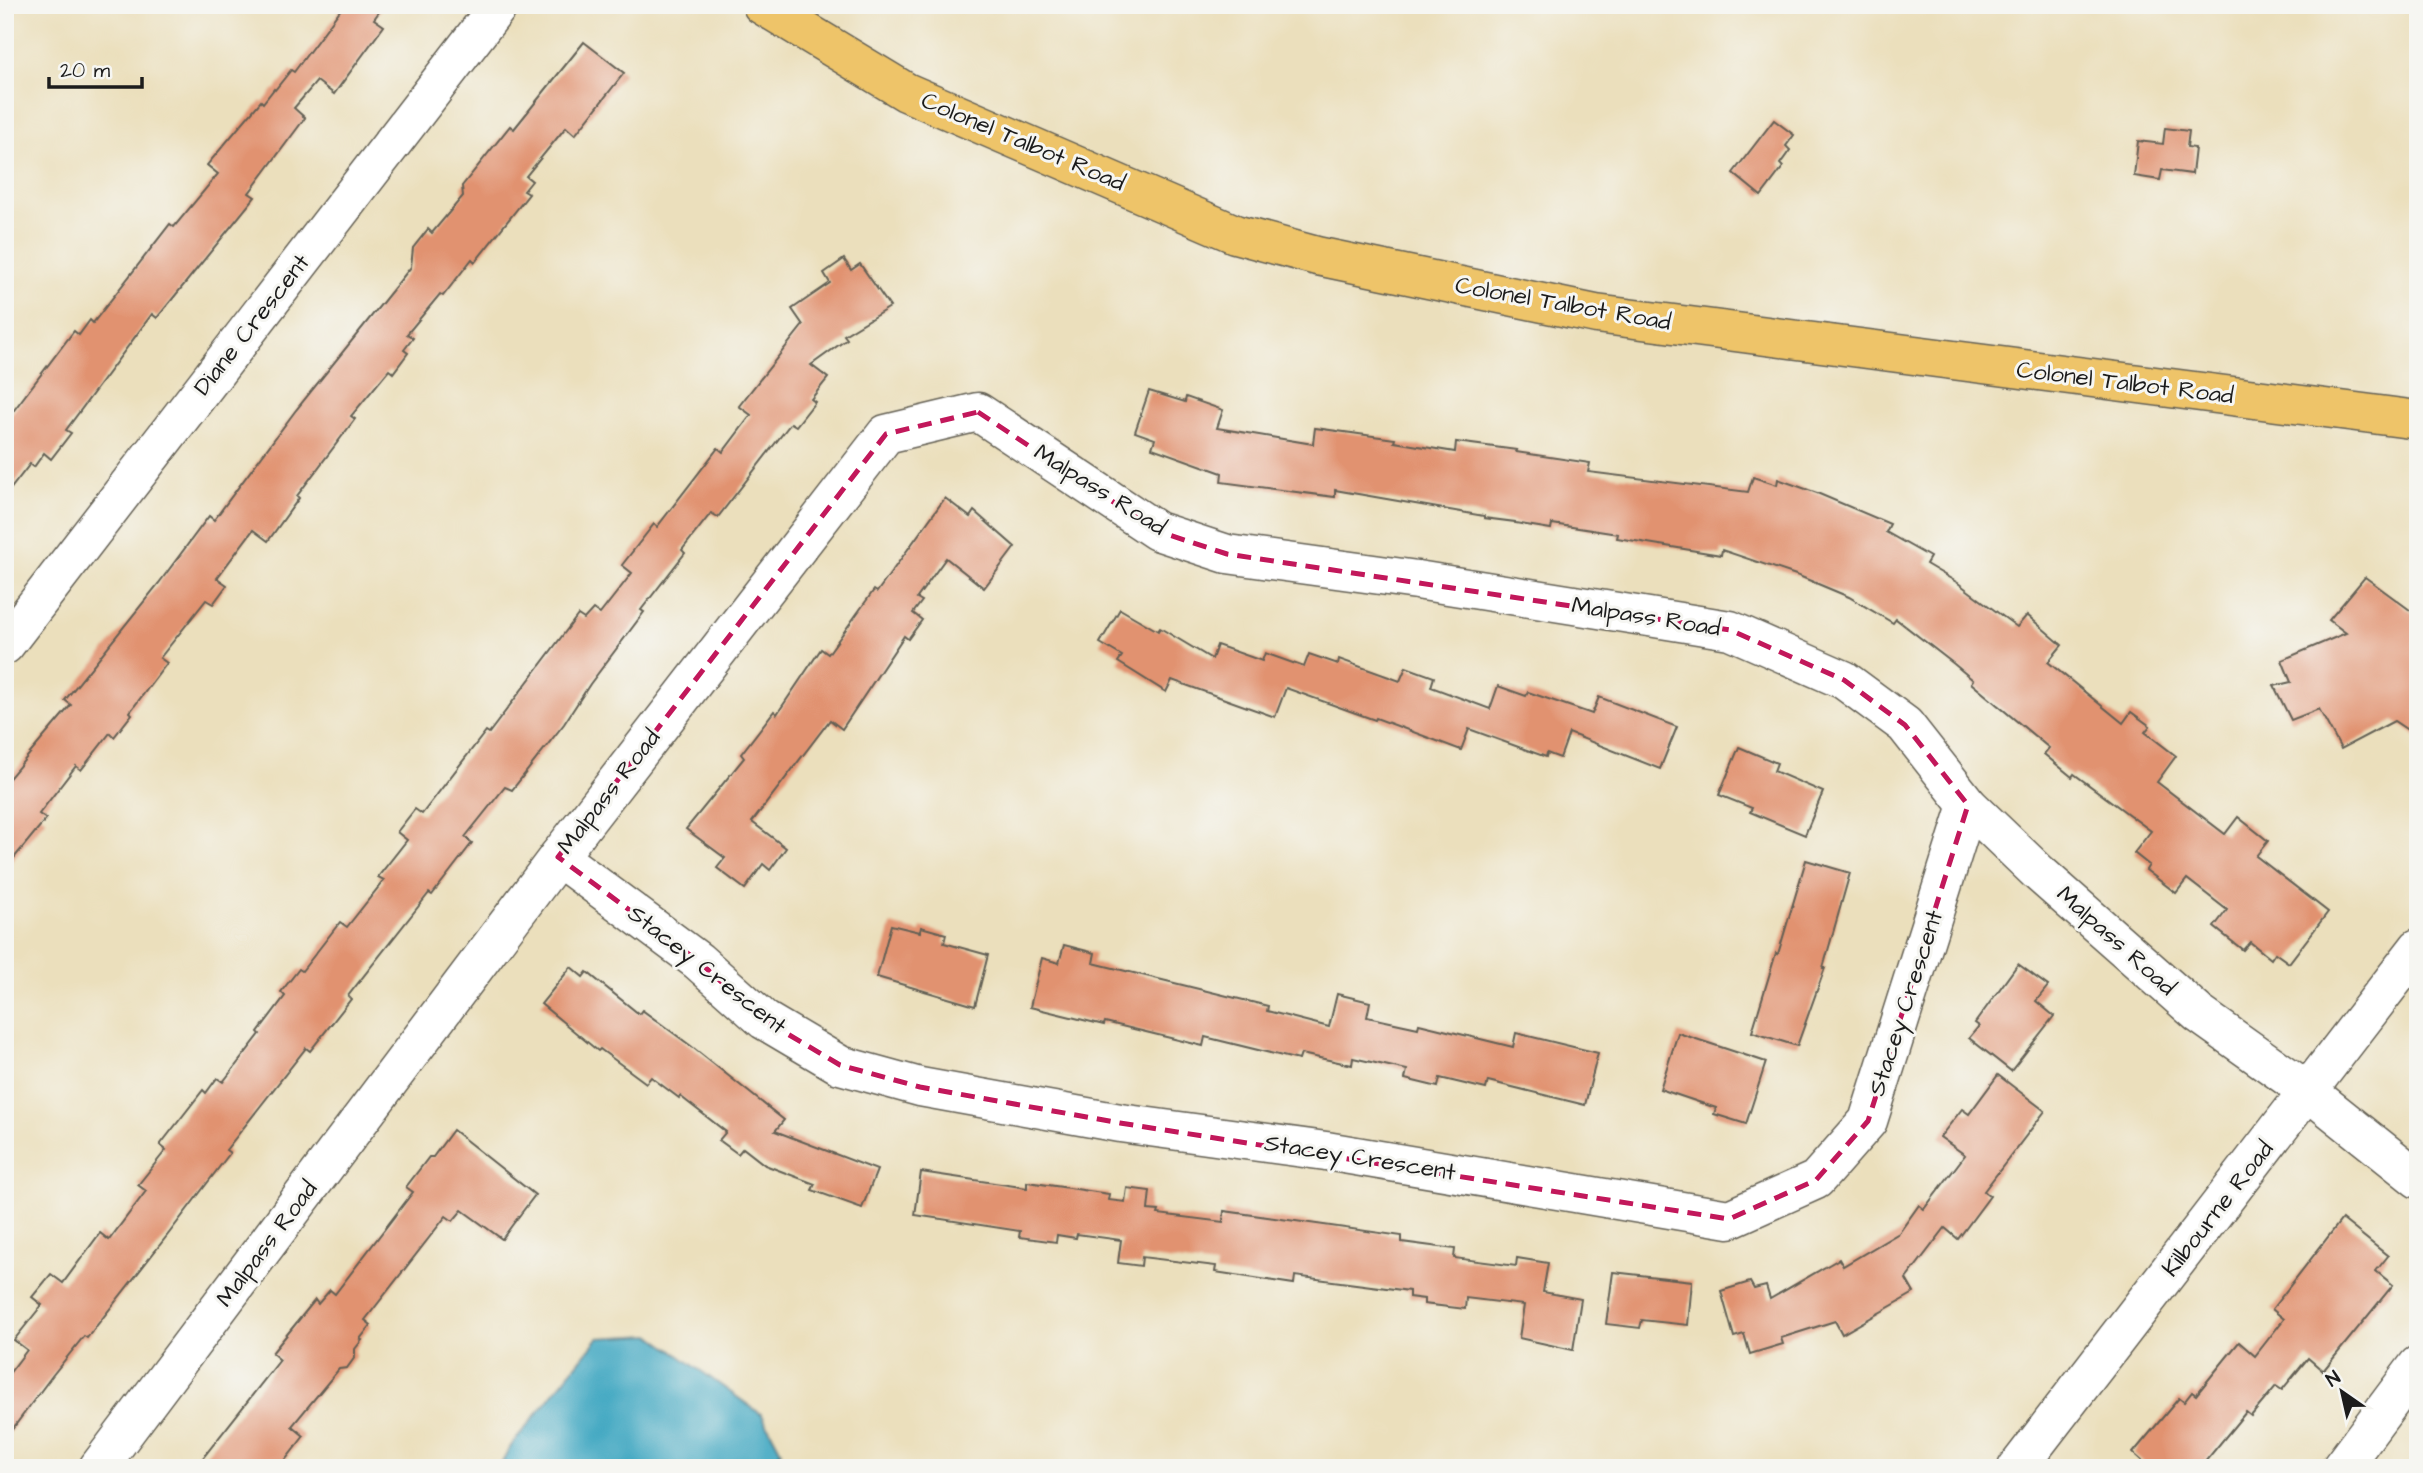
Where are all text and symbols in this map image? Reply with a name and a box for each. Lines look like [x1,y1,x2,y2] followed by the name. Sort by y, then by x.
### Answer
[49,46,142,90] scale bar
[60,56,111,85] text: 20 m
[916,84,1130,200] street label: Colonel Talbot Road
[186,247,318,403] street label: Diane Crescent
[1452,268,1674,340] street label: Colonel Talbot Road
[2015,353,2235,413] street label: Colonel Talbot Road
[1027,436,1173,544] street label: Malpass Road
[1569,588,1723,646] street label: Malpass Road
[549,722,669,862] street label: Malpass Road
[2049,878,2183,1004] street label: Malpass Road
[620,897,794,1044] street label: Stacey Crescent
[1860,905,1953,1101] street label: Stacey Crescent
[1262,1126,1458,1191] street label: Stacey Crescent
[2154,1134,2282,1284] street label: Kilbourne Road
[208,1174,326,1314] street label: Malpass Road
[2308,1358,2378,1428] north arrow
[2321,1365,2346,1394] text: N

